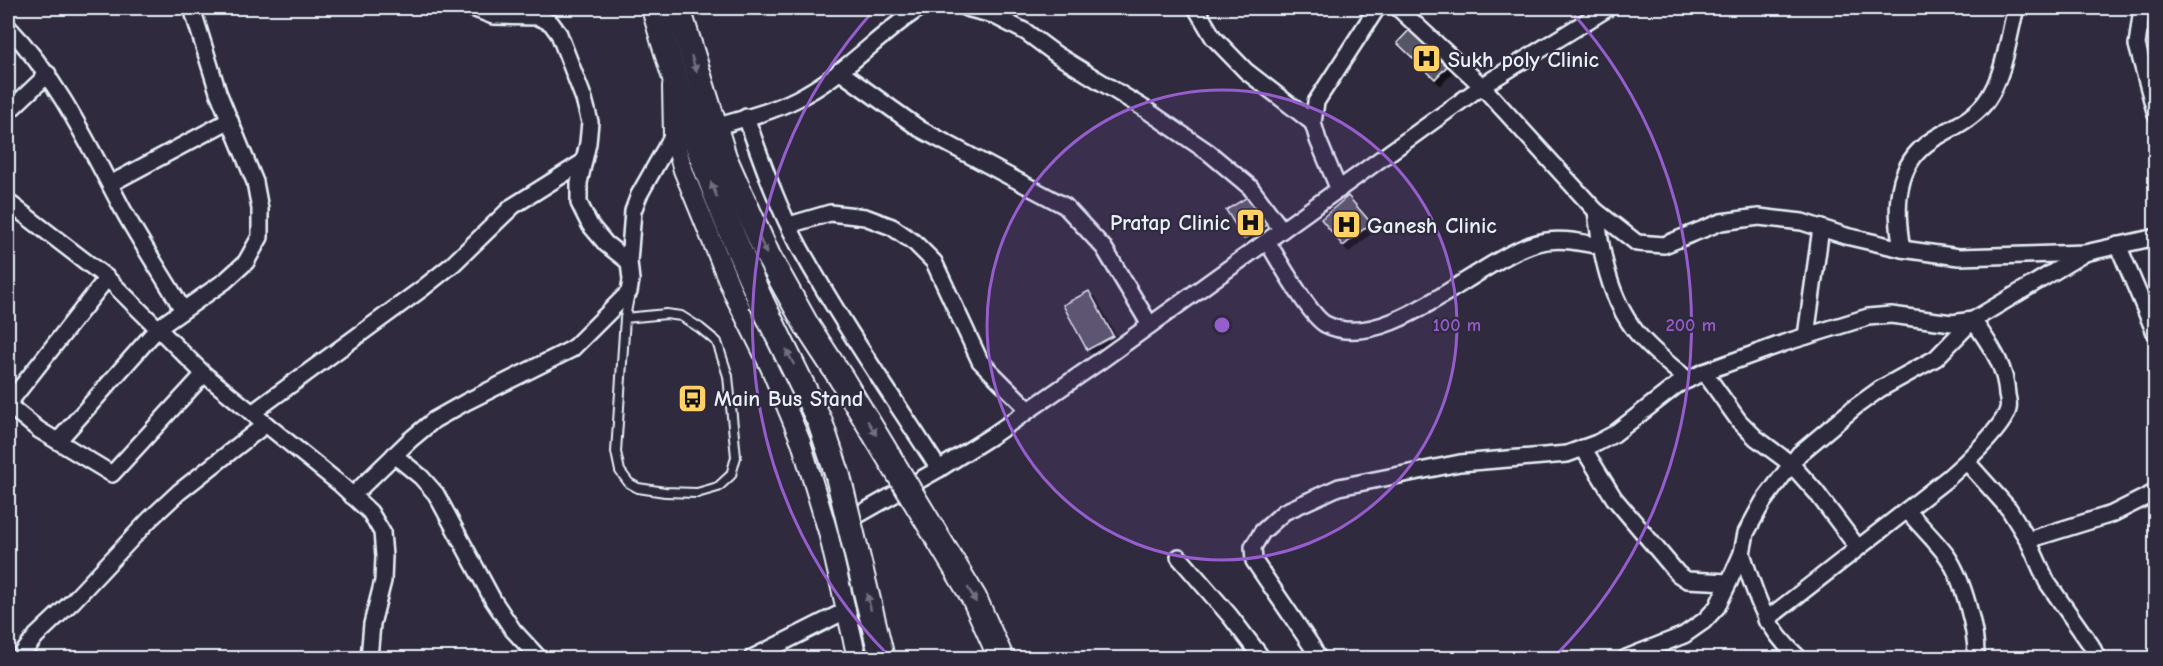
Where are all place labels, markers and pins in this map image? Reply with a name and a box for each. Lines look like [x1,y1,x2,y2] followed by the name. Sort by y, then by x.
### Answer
[1411,43,1443,75] hospital icon: Sukh poly Clinic
[1448,47,1600,73] place label: Sukh poly Clinic
[1235,206,1267,238] hospital icon: Pratap Clinic
[1330,209,1362,241] hospital icon: Ganesh Clinic
[1110,210,1231,236] place label: Pratap Clinic
[1367,213,1497,239] place label: Ganesh Clinic
[1212,315,1232,335] centre of rings
[677,382,709,414] bus stop icon: Main Bus Stand
[714,386,863,412] place label: Main Bus Stand

